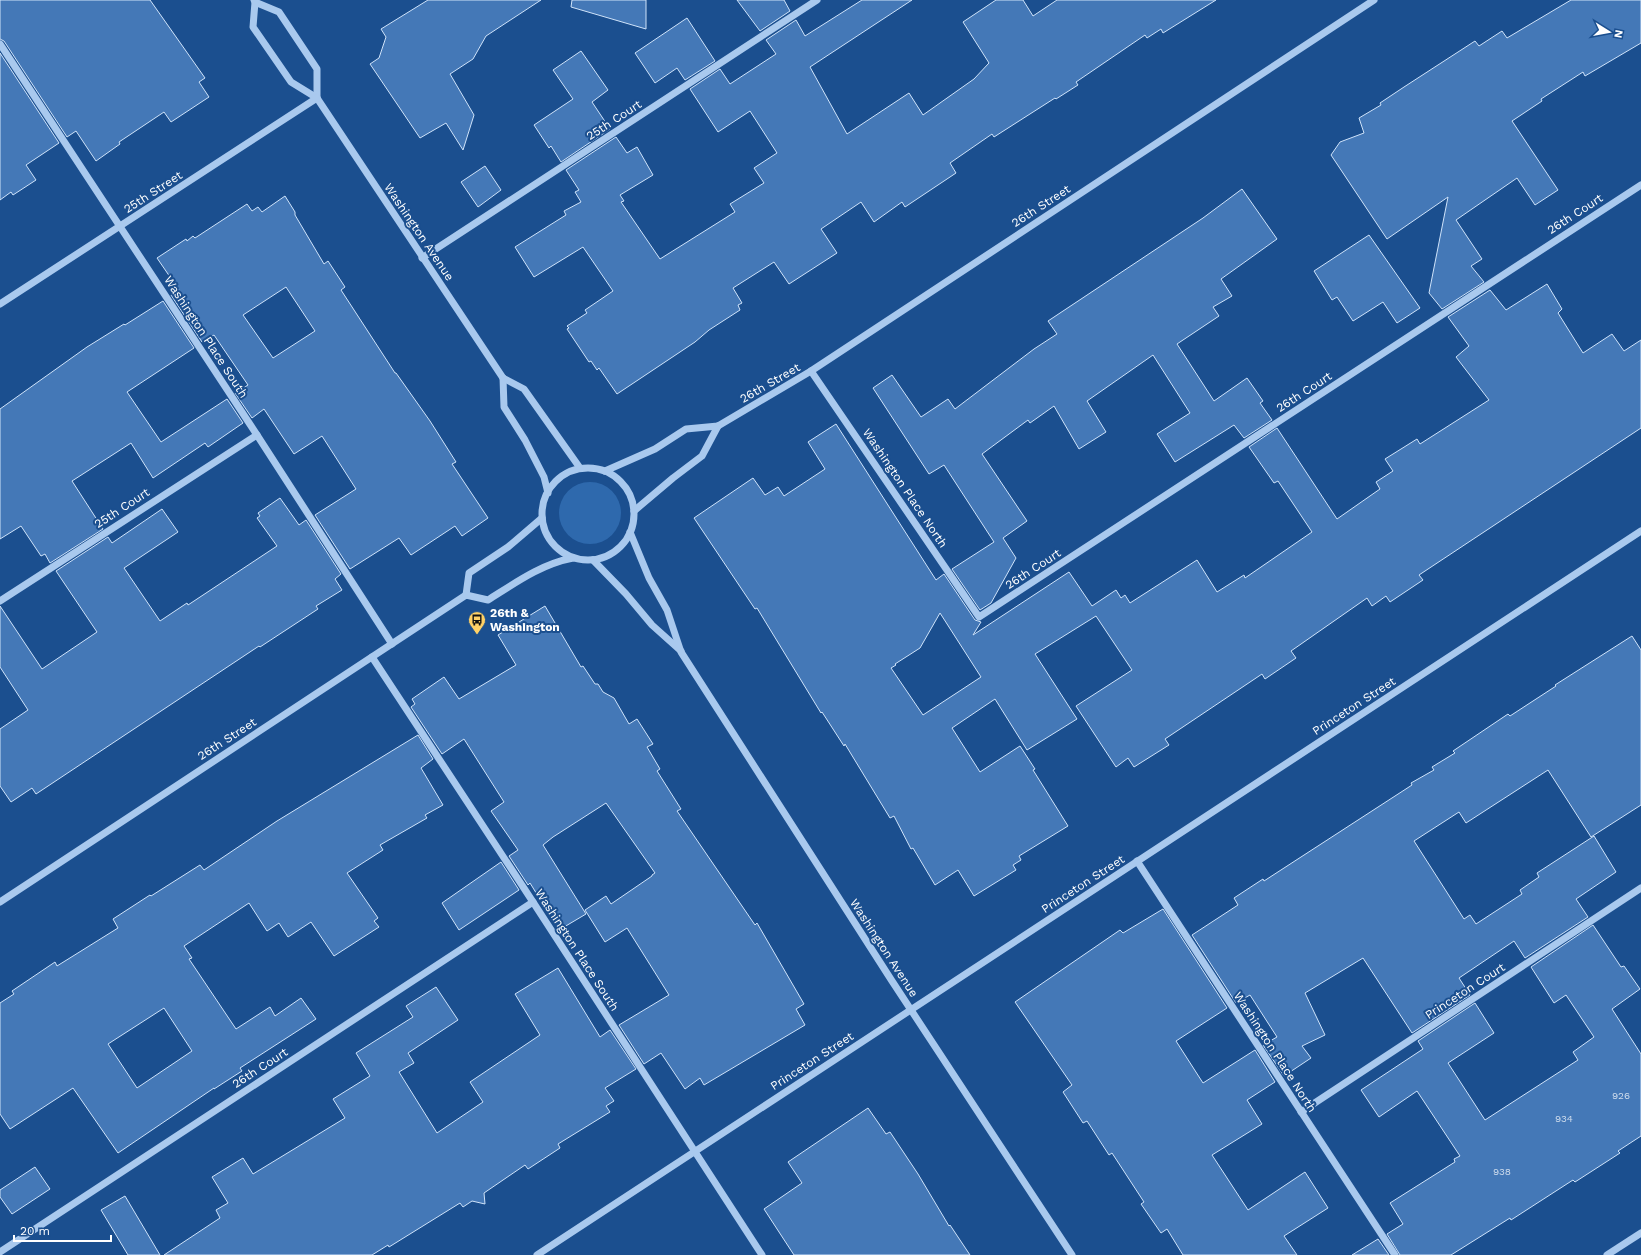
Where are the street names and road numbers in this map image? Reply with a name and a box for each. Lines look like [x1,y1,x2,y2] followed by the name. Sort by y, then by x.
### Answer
[584,97,644,143] street label: 25th Court
[121,168,185,216] street label: 25th Street
[381,181,457,283] street label: Washington Avenue
[1009,182,1073,230] street label: 26th Street
[1545,191,1605,237] street label: 26th Court
[161,273,251,401] street label: Washington Place South
[738,360,802,406] street label: 26th Street
[1274,369,1334,415] street label: 26th Court
[860,426,950,550] street label: Washington Place North
[92,485,152,531] street label: 25th Court
[1003,546,1063,592] street label: 26th Court
[1310,674,1398,738] street label: Princeton Street
[195,715,259,763] street label: 26th Street
[1039,852,1127,916] street label: Princeton Street
[532,886,622,1014] street label: Washington Place South
[847,896,921,1000] street label: Washington Avenue
[1422,960,1508,1022] street label: Princeton Court
[1231,989,1319,1115] street label: Washington Place North
[768,1029,856,1093] street label: Princeton Street
[230,1045,290,1091] street label: 26th Court

